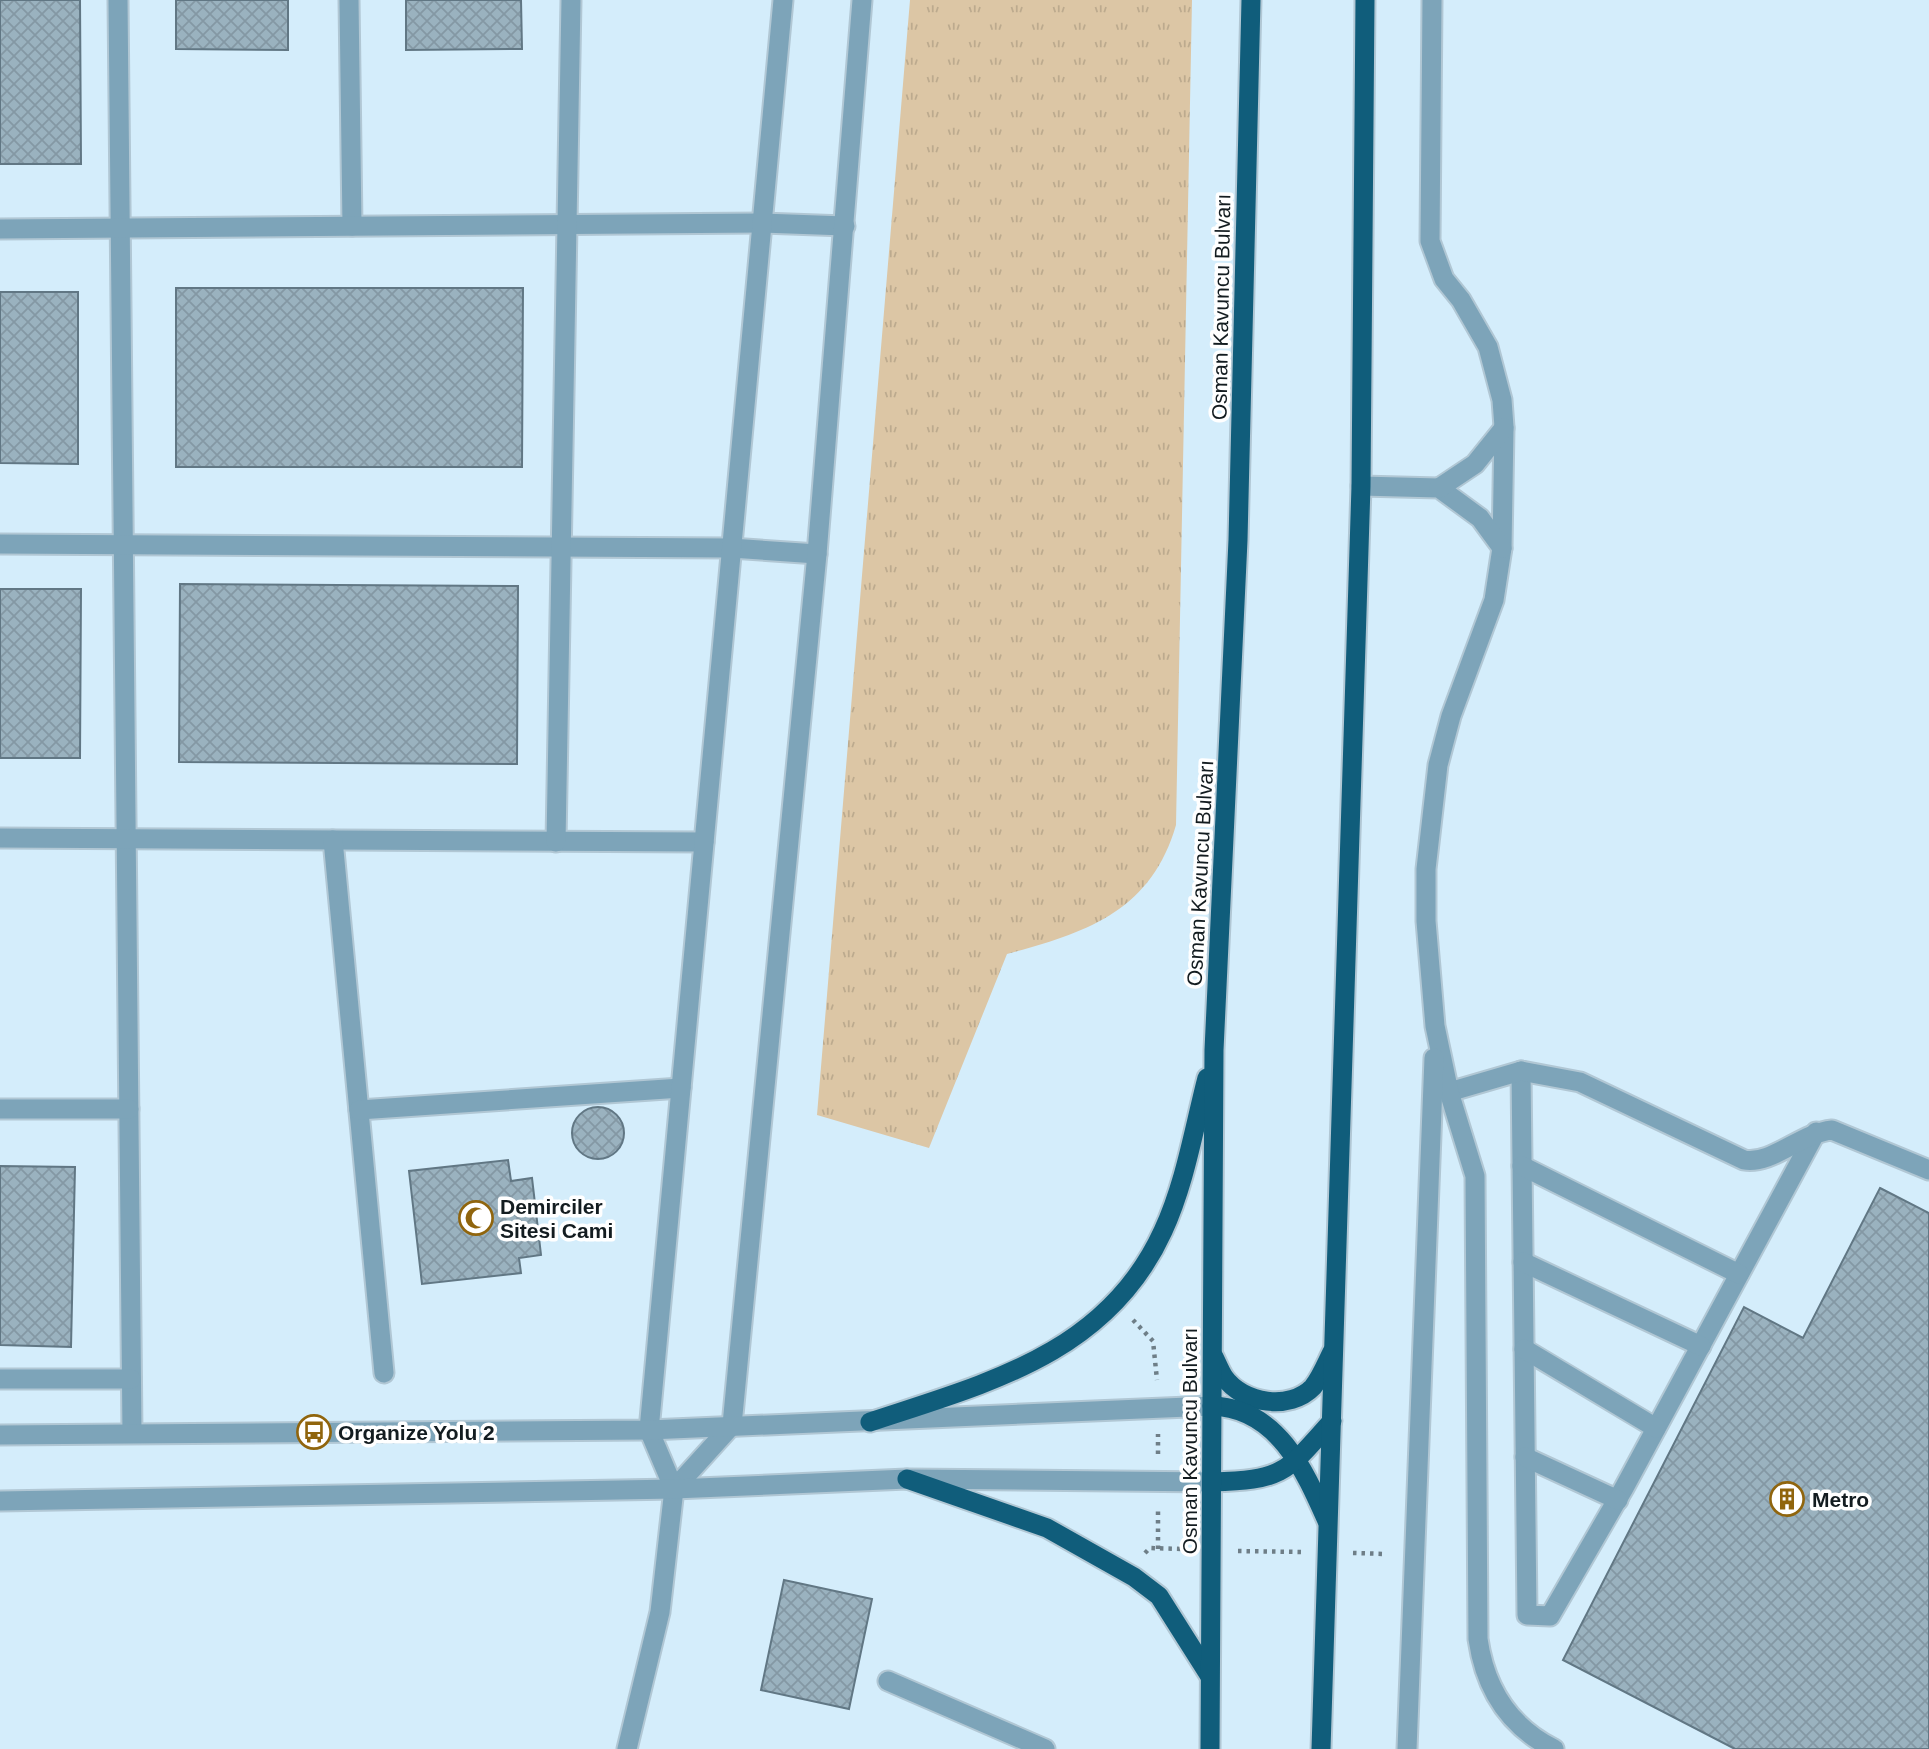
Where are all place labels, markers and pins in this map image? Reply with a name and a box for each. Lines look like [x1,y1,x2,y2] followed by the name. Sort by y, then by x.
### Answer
[500,1195,613,1242] place label: Demirciler Sitesi Cami
[457,1199,495,1237] mosque icon: Demirciler Sitesi Cami
[295,1413,333,1451] bus stop icon: Organize Yolu 2
[338,1421,495,1444] place label: Organize Yolu 2
[1768,1480,1806,1518] building icon: Metro
[1812,1488,1869,1511] place label: Metro

